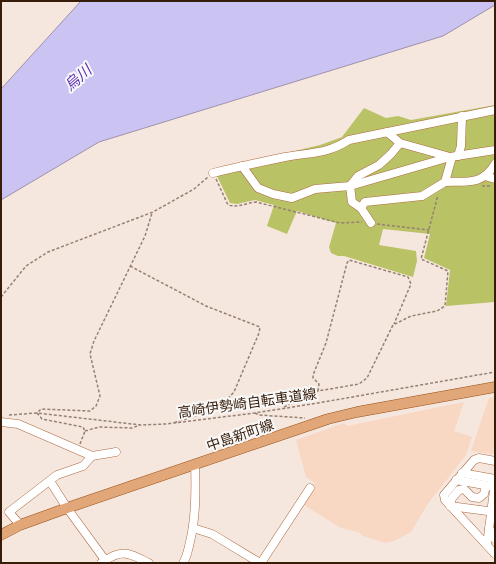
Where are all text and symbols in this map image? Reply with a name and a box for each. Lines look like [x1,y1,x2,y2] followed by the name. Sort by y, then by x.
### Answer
[60,59,98,96] water label: 烏川
[176,384,318,424] street label: 高崎伊勢崎自転車道線
[204,415,277,457] street label: 中島新町線

